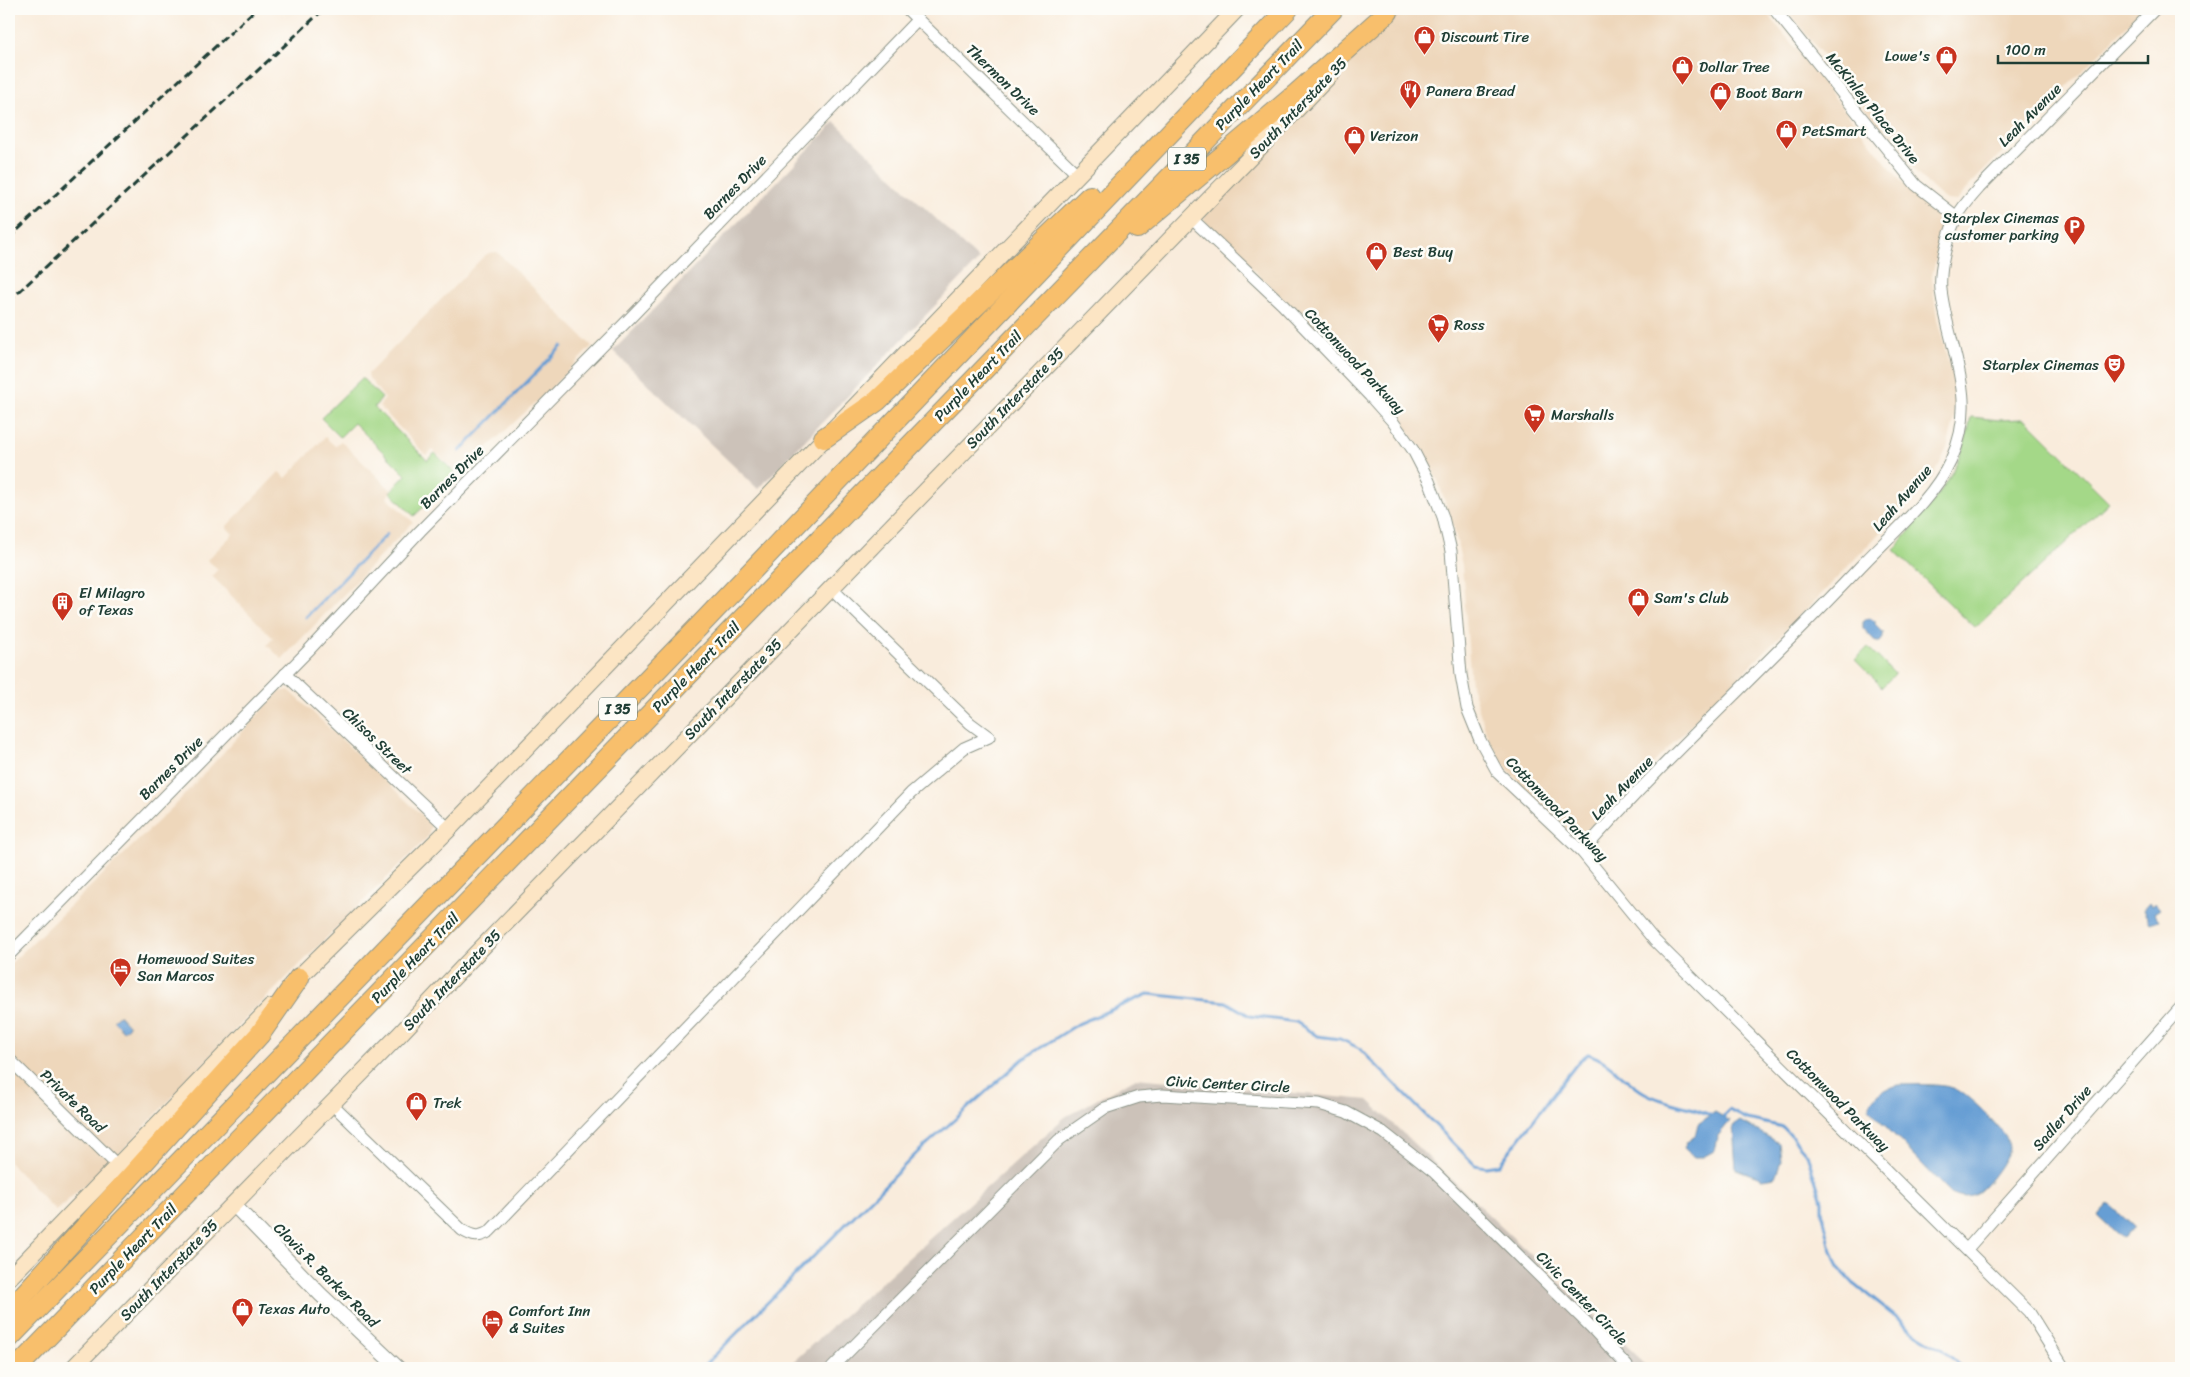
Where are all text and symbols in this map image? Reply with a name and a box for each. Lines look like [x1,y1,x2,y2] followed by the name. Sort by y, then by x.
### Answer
[1441,24,1529,50] place label: Discount Tire
[1413,25,1437,56] shop icon: Discount Tire
[1998,32,2148,64] scale bar
[1209,33,1310,137] street label: Purple Heart Trail
[2005,37,2046,63] text: 100 m
[960,38,1046,123] street label: Thermon Drive
[1885,43,1930,69] place label: Lowe's
[1934,44,1958,75] shop icon: Lowe's
[1819,46,1927,170] street label: McKinley Place Drive
[1242,51,1354,165] street label: South Interstate 35
[1699,54,1770,80] place label: Dollar Tree
[1671,55,1695,86] shop icon: Dollar Tree
[1992,77,2068,153] street label: Leah Avenue
[1426,78,1516,104] place label: Panera Bread
[1398,79,1422,110] restaurant icon: Panera Bread
[1736,80,1803,106] place label: Boot Barn
[1708,81,1732,112] shop icon: Boot Barn
[1802,118,1867,144] place label: PetSmart
[1774,119,1798,150] shop icon: PetSmart
[1370,123,1418,149] place label: Verizon
[1342,124,1366,155] shop icon: Verizon
[697,148,773,226] street label: Barnes Drive
[1168,148,1206,170] road number: I 35
[1943,205,2059,248] place label: Starplex Cinemas customer parking
[2063,215,2087,246] parking icon: Starplex Cinemas customer parking
[1393,239,1453,265] place label: Best Buy
[1365,240,1389,271] shop icon: Best Buy
[1298,301,1412,421] street label: Cottonwood Parkway
[1454,312,1485,338] place label: Ross
[1426,313,1450,344] supermarket icon: Ross
[928,324,1029,428] street label: Purple Heart Trail
[959,341,1071,455] street label: South Interstate 35
[1983,352,2099,378] place label: Starplex Cinemas
[2103,353,2127,384] theatre icon: Starplex Cinemas
[1551,402,1615,428] place label: Marshalls
[1523,403,1547,434] supermarket icon: Marshalls
[413,438,491,516] street label: Barnes Drive
[1865,458,1939,537] street label: Leah Avenue
[79,580,145,623] place label: El Milagro of Texas
[1654,585,1729,611] place label: Sam's Club
[1626,586,1650,617] shop icon: Sam's Club
[51,590,75,621] building icon: El Milagro of Texas
[646,615,747,719] street label: Purple Heart Trail
[677,632,789,746] street label: South Interstate 35
[599,698,637,721] road number: I 35
[336,701,419,782] street label: Chisos Street
[132,729,210,807] street label: Barnes Drive
[1584,749,1660,826] street label: Leah Avenue
[1499,750,1615,868] street label: Cottonwood Parkway
[365,906,466,1010] street label: Purple Heart Trail
[396,923,508,1037] street label: South Interstate 35
[137,946,255,989] place label: Homewood Suites San Marcos
[109,956,133,987] hotel icon: Homewood Suites San Marcos
[1780,1042,1896,1158] street label: Cottonwood Parkway
[34,1063,113,1140] street label: Private Road
[1166,1068,1290,1100] street label: Civic Center Circle
[2026,1079,2099,1157] street label: Sadler Drive
[433,1090,462,1116] place label: Trek
[405,1091,429,1122] shop icon: Trek
[83,1197,184,1301] street label: Purple Heart Trail
[113,1213,225,1327] street label: South Interstate 35
[267,1216,386,1335] street label: Clovis R. Barker Road
[1530,1244,1634,1352] street label: Civic Center Circle
[258,1296,331,1322] place label: Texas Auto
[230,1297,254,1328] shop icon: Texas Auto
[509,1298,590,1341] place label: Comfort Inn & Suites
[481,1308,505,1339] hotel icon: Comfort Inn & Suites

